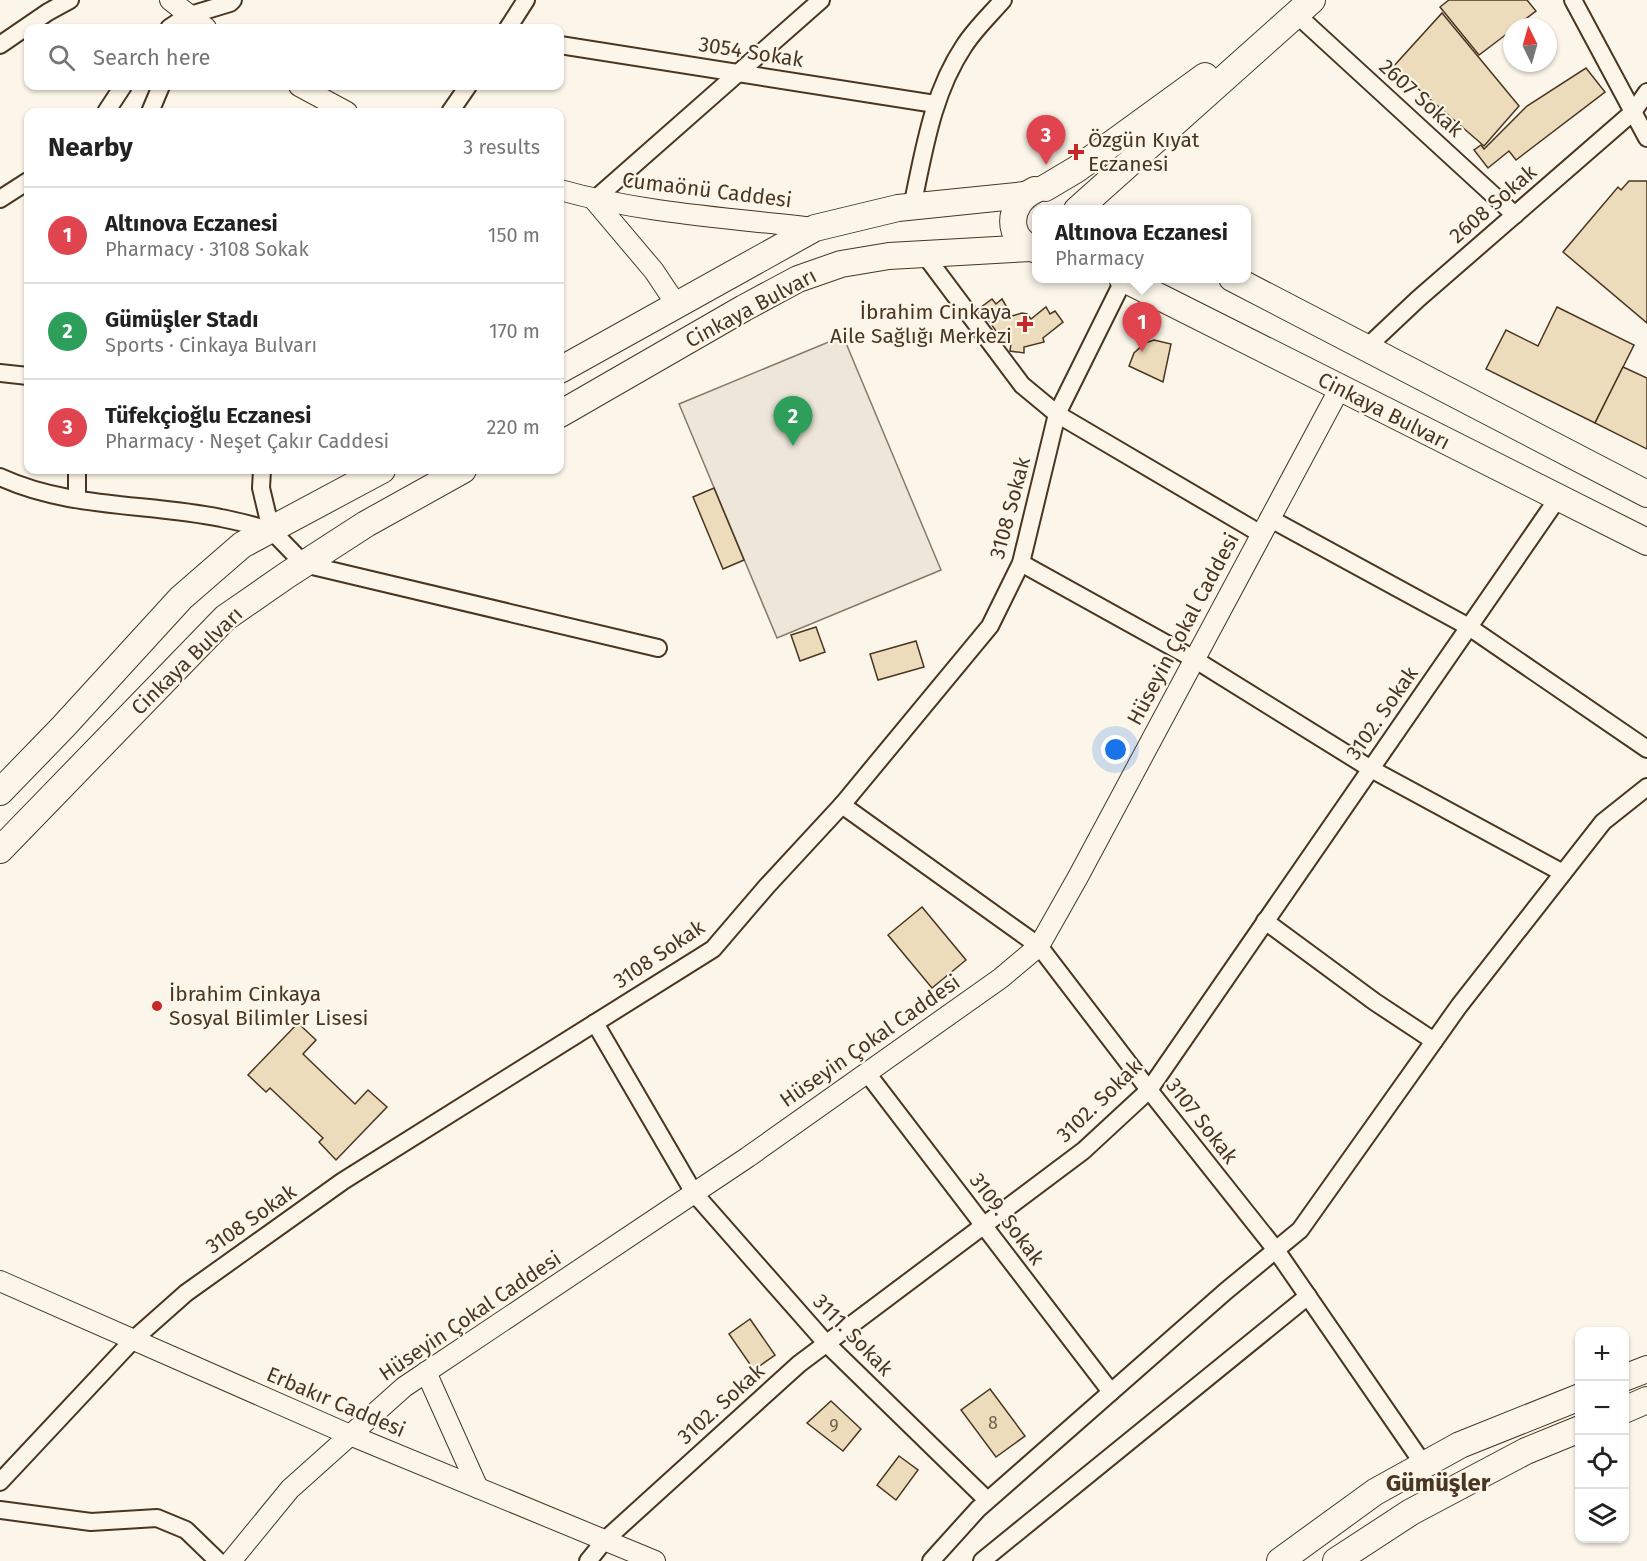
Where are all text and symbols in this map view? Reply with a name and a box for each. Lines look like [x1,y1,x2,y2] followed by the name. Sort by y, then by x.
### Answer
[1503,18,1557,72] north arrow
[24,24,564,90] search box
[697,31,806,73] street label: 3054 Sokak
[45,41,78,74] icon: search
[93,44,211,71] text: Search here
[1374,54,1469,143] street label: 2607 Sokak
[1026,116,1066,165] pin: 3
[1088,127,1200,177] place label: Özgün Kıyat Eczanesi
[48,132,133,163] text: Nearby
[463,135,540,159] text: 3 results
[1069,145,1083,159] marker: Özgün Kıyat Eczanesi
[1444,159,1542,249] street label: 2608 Sokak
[621,167,793,213] street label: Cumaönü Caddesi
[1032,205,1251,283] popup
[105,210,278,237] text: Altınova Eczanesi
[1055,219,1228,246] text: Altınova Eczanesi
[63,223,72,247] text: 1
[488,223,540,247] text: 150 m
[105,237,309,261] text: Pharmacy · 3108 Sokak
[1055,246,1144,270] text: Pharmacy
[681,263,821,353] street label: Cinkaya Bulvarı
[830,299,1012,349] place label: İbrahim Cinkaya Aile Sağlığı Merkezi
[1122,302,1162,352] pin: 1
[105,306,258,333] text: Gümüşler Stadı
[1016,315,1034,333] marker: İbrahim Cinkaya Aile Sağlığı Merkezi
[62,319,73,343] text: 2
[489,319,540,343] text: 170 m
[105,333,317,357] text: Sports · Cinkaya Bulvarı
[1314,367,1454,455] street label: Cinkaya Bulvarı
[774,396,812,446] pin: 2
[105,402,311,429] text: Tüfekçioğlu Eczanesi
[62,415,73,439] text: 3
[487,415,540,439] text: 220 m
[105,429,389,453] text: Pharmacy · Neşet Çakır Caddesi
[984,454,1036,562] street label: 3108 Sokak
[1121,528,1245,730] street label: Hüseyin Çokal Caddesi
[126,601,248,721] street label: Cinkaya Bulvarı
[1340,661,1424,765] street label: 3102. Sokak
[1101,735,1130,764] your location
[609,914,710,994] street label: 3108 Sokak
[775,969,965,1113] street label: Hüseyin Çokal Caddesi
[169,981,368,1031] place label: İbrahim Cinkaya Sosyal Bilimler Lisesi
[150,999,164,1013] marker: İbrahim Cinkaya Sosyal Bilimler Lisesi
[1051,1054,1147,1148] street label: 3102. Sokak
[1160,1073,1244,1169] street label: 3107 Sokak
[964,1168,1050,1270] street label: 3109. Sokak
[201,1178,301,1260] street label: 3108 Sokak
[374,1245,566,1387] street label: Hüseyin Çokal Caddesi
[808,1289,898,1381] street label: 3111. Sokak
[1575,1327,1629,1543] map controls
[1575,1327,1629,1381] button: +
[672,1358,770,1450] street label: 3102. Sokak
[263,1361,409,1443] street label: Erbakır Caddesi
[1575,1381,1629,1435] button: −
[988,1412,998,1434] house number: 8
[829,1415,839,1437] house number: 9
[1575,1435,1629,1489] button: locate
[1386,1469,1491,1498] district label: Gümüşler
[1575,1489,1629,1543] button: layers

